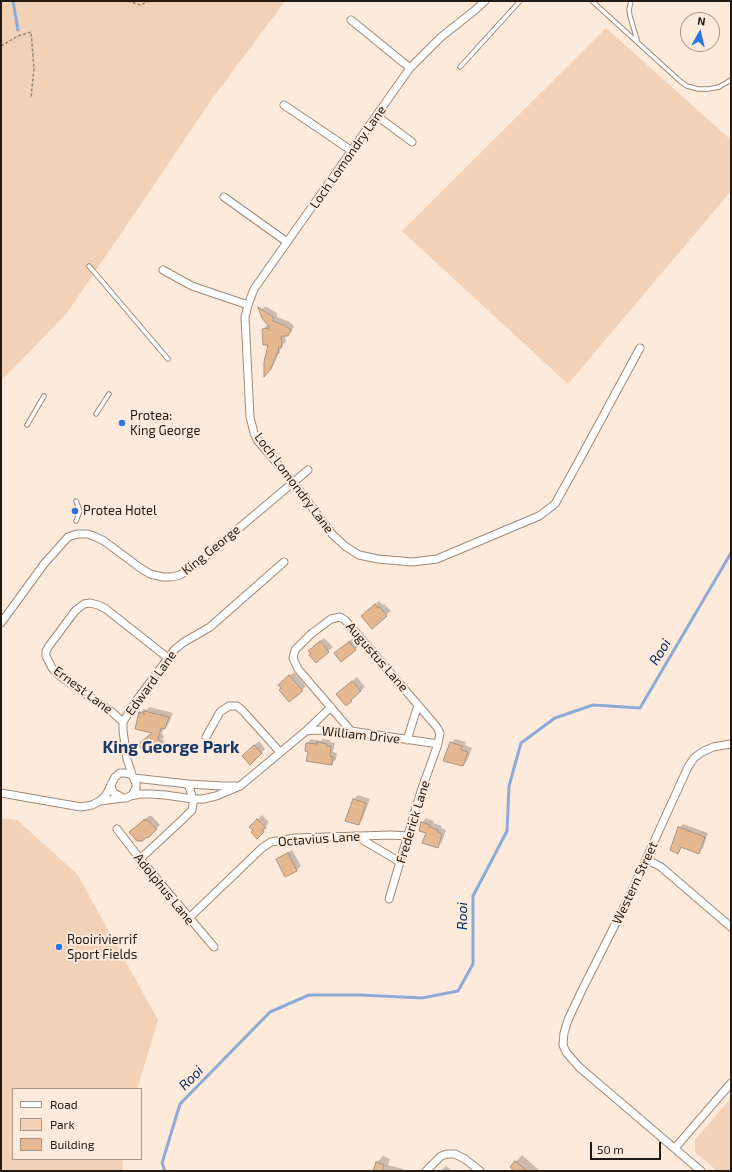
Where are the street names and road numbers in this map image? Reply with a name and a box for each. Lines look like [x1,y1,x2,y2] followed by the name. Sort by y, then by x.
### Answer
[307,103,389,211] street label: Loch Lomondry Lane
[251,430,337,536] street label: Loch Lomondry Lane
[179,522,243,578] street label: King George
[343,619,411,695] street label: Augustus Lane
[122,648,180,718] street label: Edward Lane
[50,663,116,717] street label: Ernest Lane
[321,723,401,747] street label: William Drive
[393,779,433,865] street label: Frederick Lane
[277,828,361,850] street label: Octavius Lane
[609,839,661,927] street label: Western Street
[131,850,197,928] street label: Adolphus Lane

